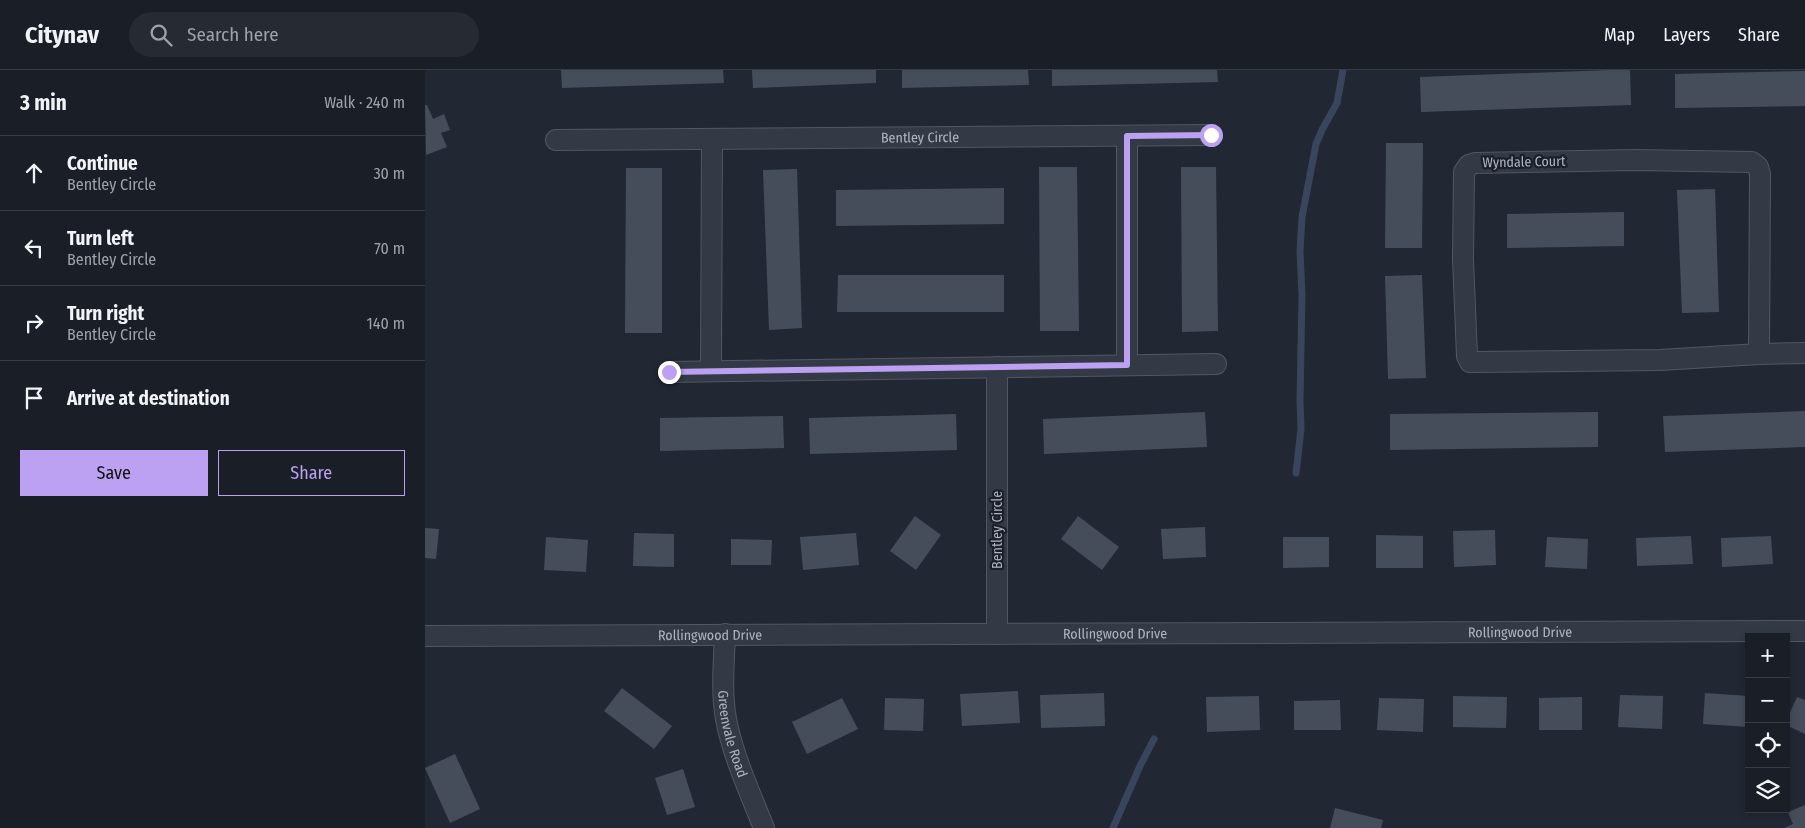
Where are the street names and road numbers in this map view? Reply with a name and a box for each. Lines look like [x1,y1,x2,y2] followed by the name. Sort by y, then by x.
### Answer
[881,128,959,146] street label: Bentley Circle
[1482,153,1566,171] street label: Wyndale Court
[989,491,1006,569] street label: Bentley Circle
[1468,623,1572,641] street label: Rollingwood Drive
[1063,625,1167,642] street label: Rollingwood Drive
[658,626,762,644] street label: Rollingwood Drive
[715,690,751,780] street label: Greenvale Road

